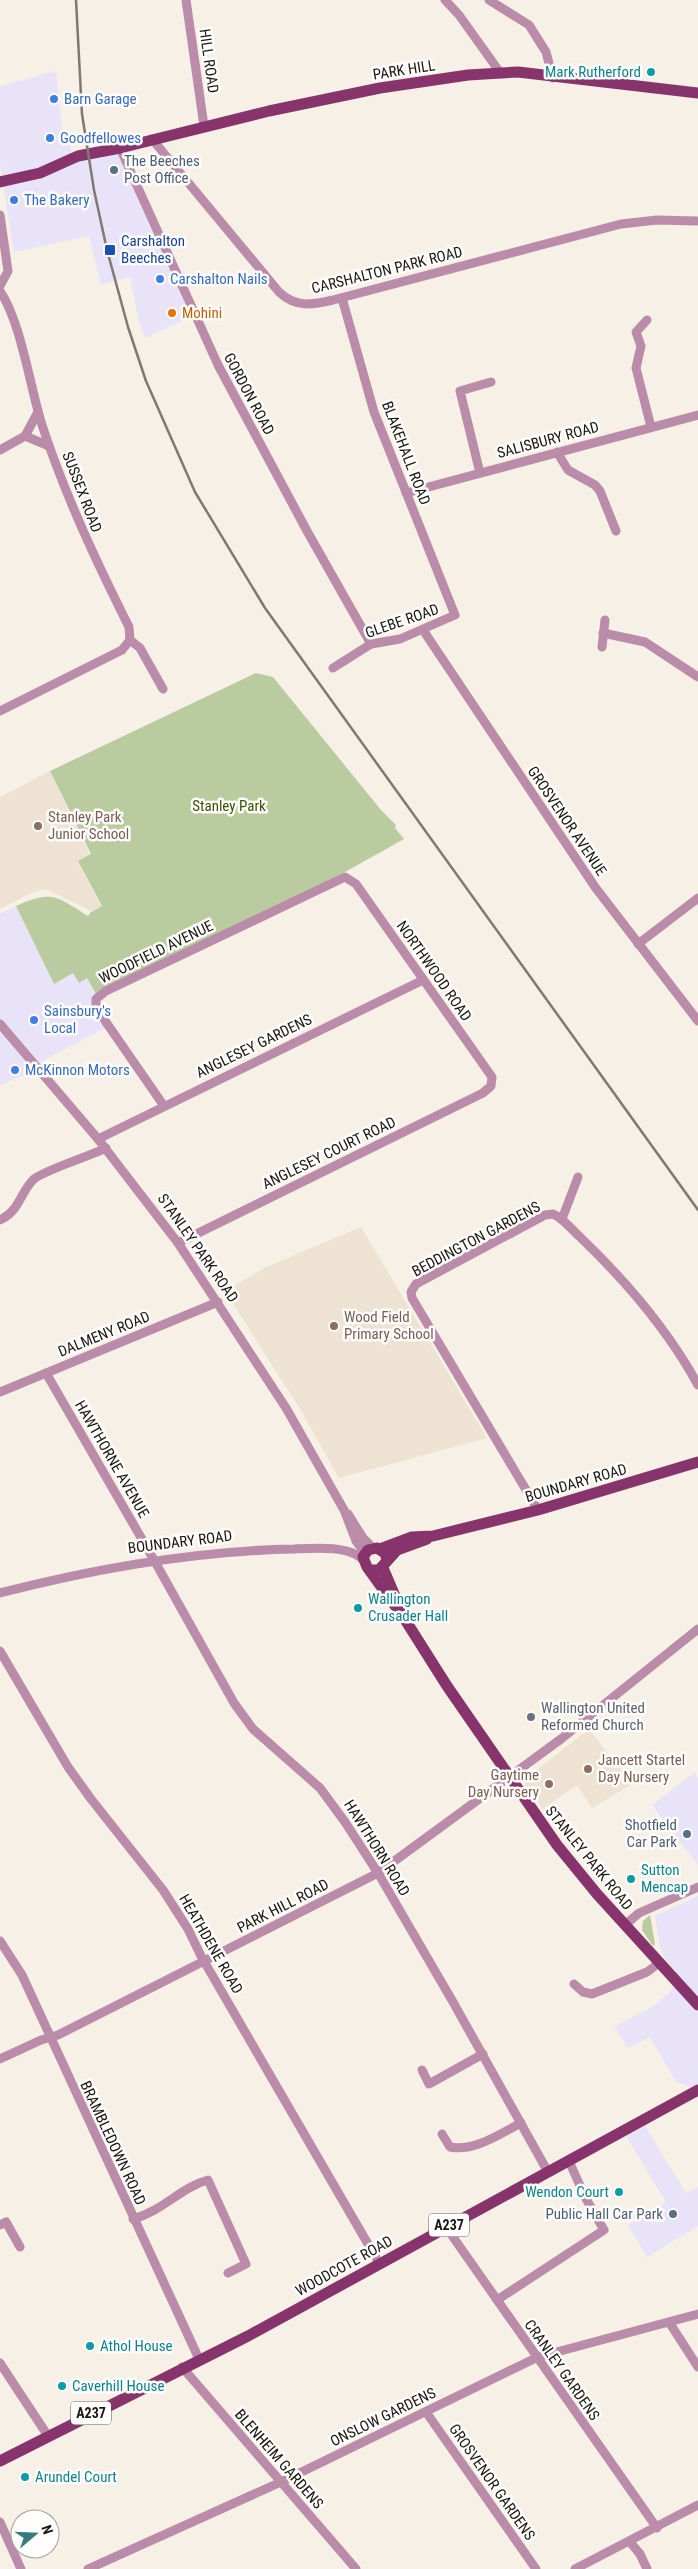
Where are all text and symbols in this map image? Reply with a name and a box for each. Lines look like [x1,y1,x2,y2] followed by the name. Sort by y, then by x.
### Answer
[196,28,222,94] street label: HILL ROAD
[372,56,436,84] street label: PARK HILL
[545,63,641,81] place label: Mark Rutherford
[645,66,657,78] marker: Mark Rutherford
[64,90,137,108] place label: Barn Garage
[48,93,60,105] marker: Barn Garage
[60,129,141,147] place label: Goodfellowes
[44,132,56,144] marker: Goodfellowes
[124,152,200,187] place label: The Beeches Post Office
[108,164,120,176] marker: The Beeches Post Office
[24,191,90,209] place label: The Bakery
[8,194,20,206] marker: The Bakery
[121,232,185,267] place label: Carshalton Beeches
[103,243,117,257] marker: Carshalton Beeches
[310,243,464,297] street label: CARSHALTON PARK ROAD
[170,270,268,288] place label: Carshalton Nails
[154,273,166,285] marker: Carshalton Nails
[182,304,222,322] place label: Mohini
[166,307,178,319] marker: Mohini
[220,350,278,438] street label: GORDON ROAD
[378,399,434,507] street label: BLAKEHALL ROAD
[495,418,601,462] street label: SALISBURY ROAD
[58,449,106,535] street label: SUSSEX ROAD
[363,600,441,642] street label: GLEBE ROAD
[524,763,610,879] street label: GROSVENOR AVENUE
[192,797,266,815] park label: Stanley Park
[48,808,129,843] place label: Stanley Park Junior School
[32,820,44,832] marker: Stanley Park Junior School
[96,917,216,987] street label: WOODFIELD AVENUE
[393,917,475,1025] street label: NORTHWOOD ROAD
[44,1002,111,1037] place label: Sainsbury's Local
[193,1010,315,1082] street label: ANGLESEY GARDENS
[28,1014,40,1026] marker: Sainsbury's Local
[25,1061,130,1079] place label: McKinnon Motors
[9,1064,21,1076] marker: McKinnon Motors
[259,1113,399,1193] street label: ANGLESEY COURT ROAD
[154,1190,242,1306] street label: STANLEY PARK ROAD
[409,1197,543,1280] street label: BEDDINGTON GARDENS
[55,1307,153,1361] street label: DALMENY ROAD
[344,1308,434,1343] place label: Wood Field Primary School
[328,1320,340,1332] marker: Wood Field Primary School
[71,1397,153,1521] street label: HAWTHORNE AVENUE
[523,1460,629,1506] street label: BOUNDARY ROAD
[127,1527,233,1557] street label: BOUNDARY ROAD
[368,1590,448,1625] place label: Wallington Crusader Hall
[352,1602,364,1614] marker: Wallington Crusader Hall
[541,1699,645,1734] place label: Wallington United Reformed Church
[525,1711,537,1723] marker: Wallington United Reformed Church
[598,1751,685,1786] place label: Jancett Startel Day Nursery
[582,1763,594,1775] marker: Jancett Startel Day Nursery
[468,1766,539,1801] place label: Gaytime Day Nursery
[543,1778,555,1790] marker: Gaytime Day Nursery
[340,1797,414,1899] street label: HAWTHORN ROAD
[542,1802,636,1914] street label: STANLEY PARK ROAD
[625,1816,677,1851] place label: Shotfield Car Park
[681,1828,693,1840] marker: Shotfield Car Park
[641,1861,688,1896] place label: Sutton Mencap
[625,1873,637,1885] marker: Sutton Mencap
[234,1875,332,1937] street label: PARK HILL ROAD
[175,1891,247,1997] street label: HEATHDENE ROAD
[76,2078,150,2208] street label: BRAMBLEDOWN ROAD
[525,2183,609,2201] place label: Wendon Court
[613,2186,625,2198] marker: Wendon Court
[546,2205,663,2223] place label: Public Hall Car Park
[667,2208,679,2220] marker: Public Hall Car Park
[429,2214,469,2236] road number: A237
[292,2232,396,2300] street label: WOODCOTE ROAD
[521,2316,604,2424] street label: CRANLEY GARDENS
[100,2337,173,2355] place label: Athol House
[84,2340,96,2352] marker: Athol House
[72,2377,164,2395] place label: Caverhill House
[56,2380,68,2392] marker: Caverhill House
[327,2384,439,2450] street label: ONSLOW GARDENS
[71,2402,111,2424] road number: A237
[231,2406,327,2513] street label: BLENHEIM GARDENS
[445,2420,539,2544] street label: GROSVENOR GARDENS
[35,2468,117,2486] place label: Arundel Court
[19,2471,31,2483] marker: Arundel Court
[10,2509,60,2559] north arrow
[38,2523,56,2536] text: N

